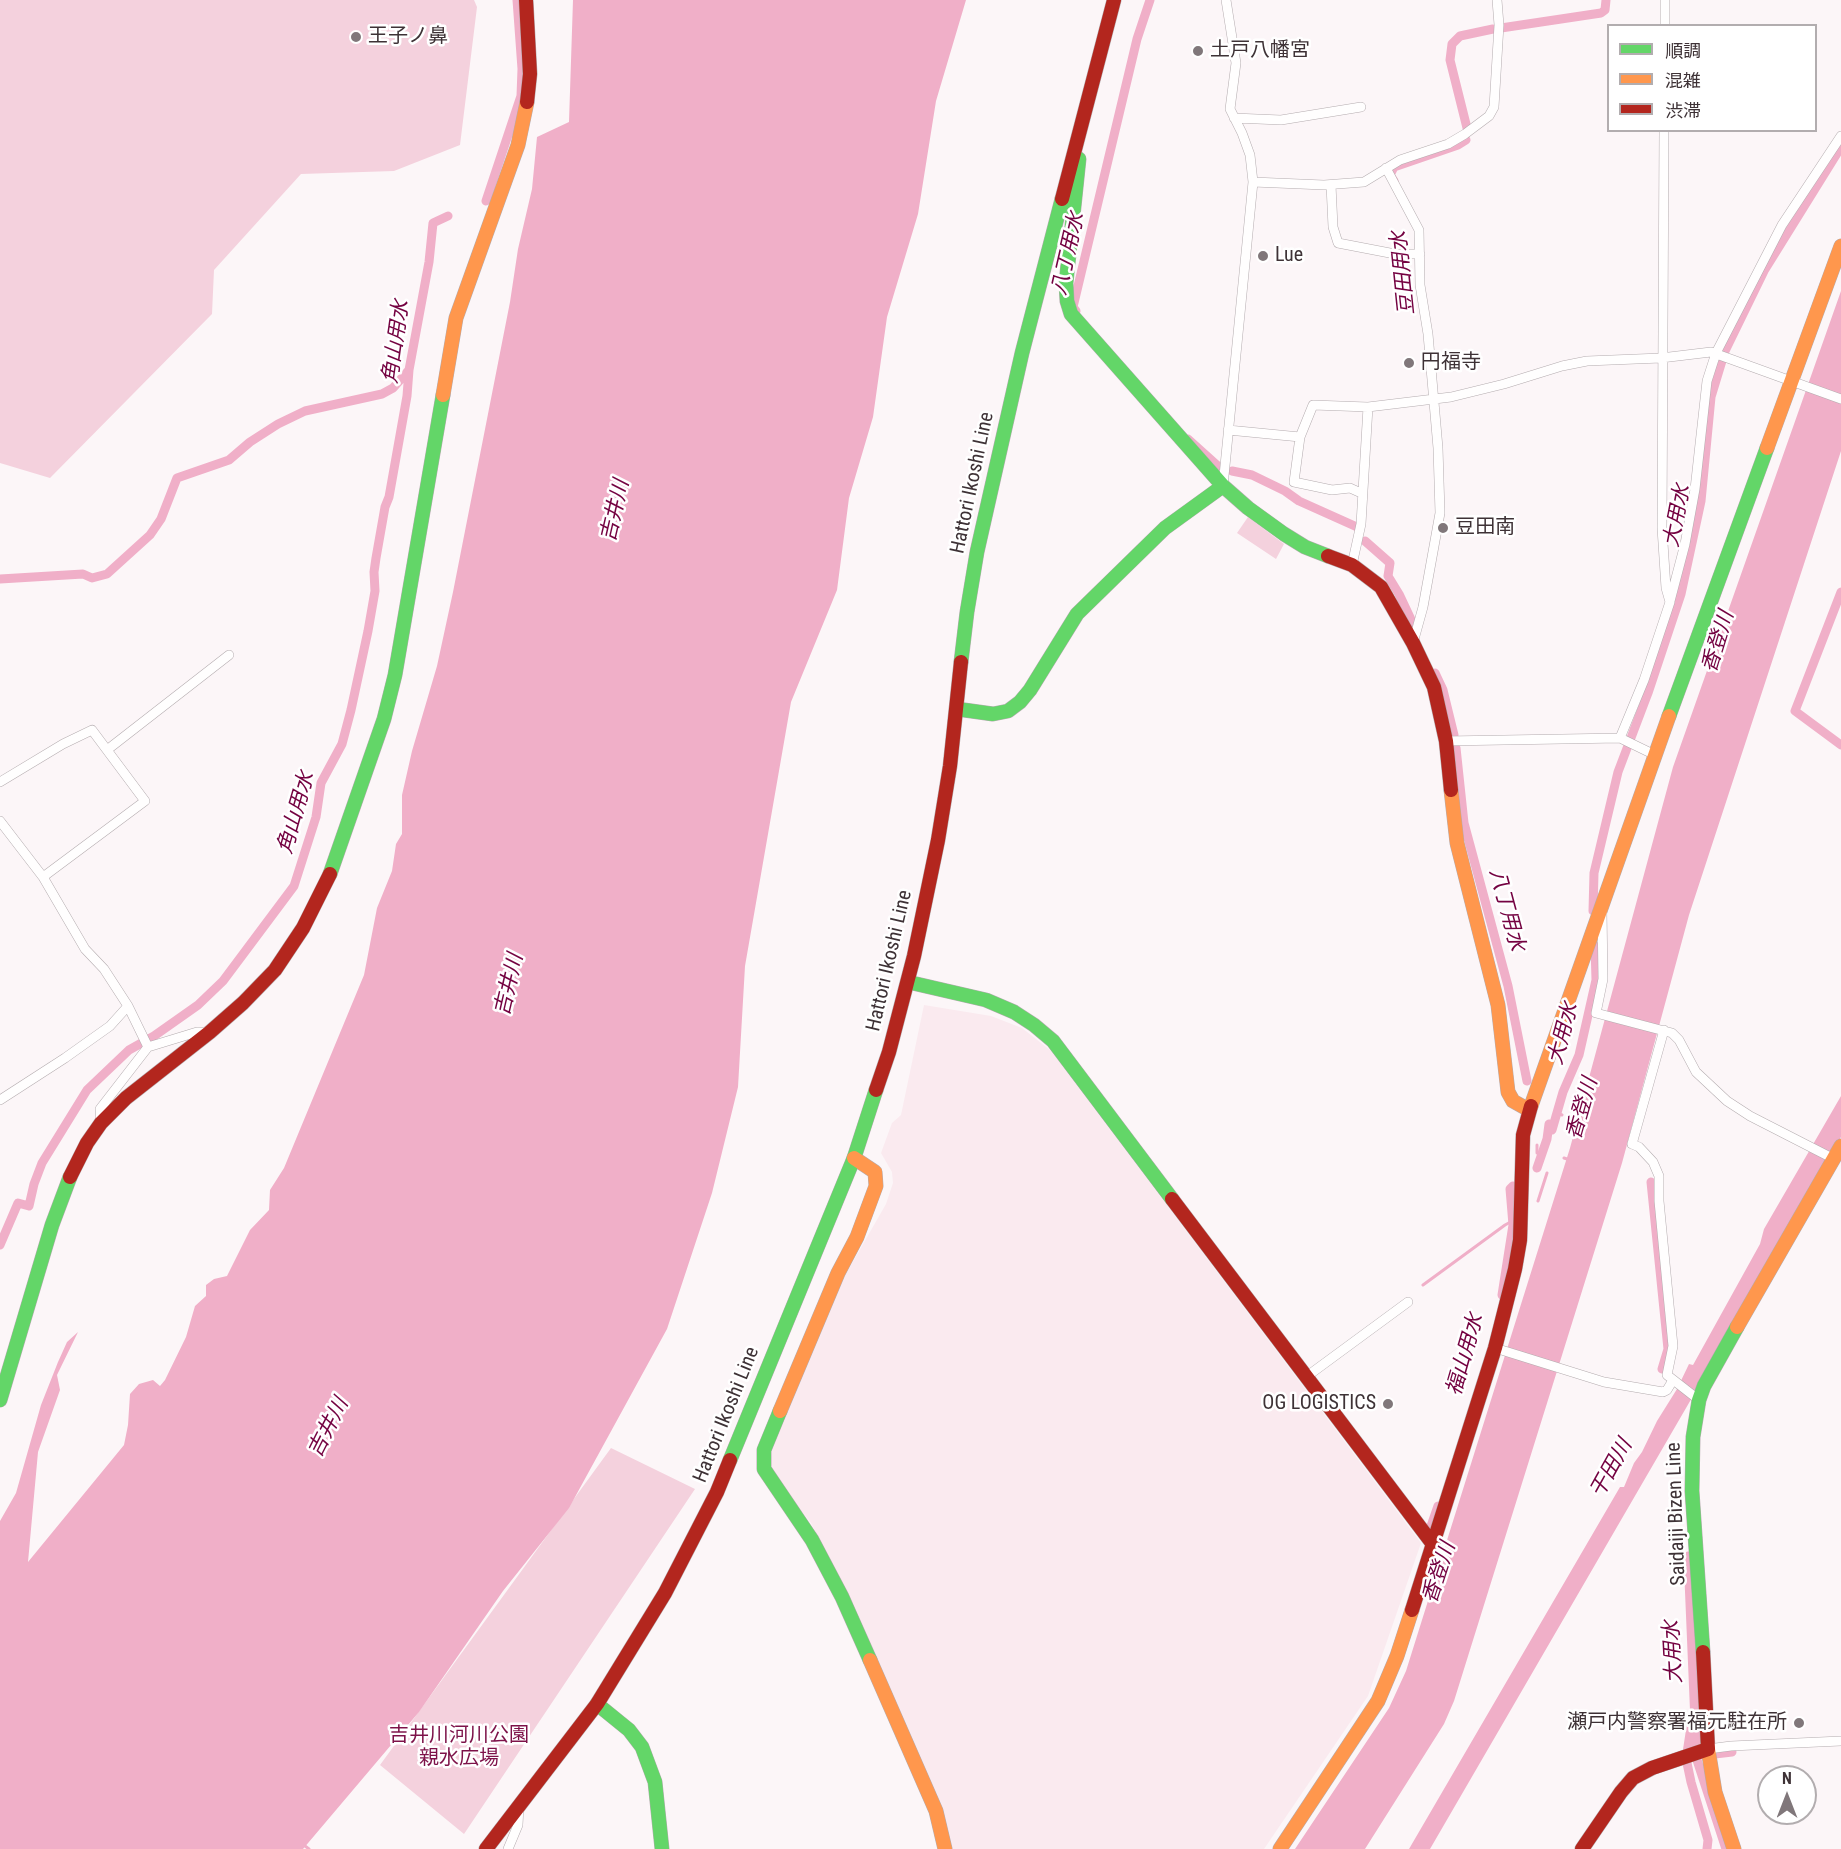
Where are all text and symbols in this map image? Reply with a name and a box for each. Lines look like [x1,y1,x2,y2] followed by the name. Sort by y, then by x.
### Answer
[1607,24,1817,132] legend
[368,25,448,49] place label: 王子ノ鼻
[349,30,363,44] marker: 王子ノ鼻
[1210,39,1310,63] place label: 土戸八幡宮
[1665,40,1701,61] text: 順調
[1191,44,1205,58] marker: 土戸八幡宮
[1665,70,1701,91] text: 混雑
[1665,100,1701,121] text: 渋滞
[1047,210,1091,298] water label: 八丁用水
[1387,230,1421,316] water label: 豆田用水
[1275,244,1303,268] place label: Lue
[1256,249,1270,263] marker: Lue
[379,299,415,385] water label: 角山用水
[1421,351,1481,375] place label: 円福寺
[1402,356,1416,370] marker: 円福寺
[946,410,1000,556] street label: Hattori Ikoshi Line
[597,477,635,545] water label: 吉井川
[1660,483,1696,549] water label: 大用水
[1455,516,1515,540] place label: 豆田南
[1436,521,1450,535] marker: 豆田南
[1698,608,1740,676] water label: 香登川
[273,769,321,857] water label: 角山用水
[1483,866,1529,954] water label: 八丁用水
[862,888,918,1034] street label: Hattori Ikoshi Line
[491,951,529,1019] water label: 吉井川
[1544,1000,1584,1068] water label: 大用水
[1562,1075,1604,1143] water label: 香登川
[1442,1311,1490,1399] water label: 福山用水
[689,1344,765,1486] street label: Hattori Ikoshi Line
[1262,1392,1376,1416] place label: OG LOGISTICS
[303,1394,355,1462] water label: 吉井川
[1381,1397,1395,1411] marker: OG LOGISTICS
[1586,1435,1638,1503] water label: 干田川
[1663,1442,1691,1586] street label: Saidaiji Bizen Line
[1418,1539,1462,1607] water label: 香登川
[1660,1620,1688,1684] water label: 大用水
[1567,1711,1787,1735] place label: 瀬戸内警察署福元駐在所
[1792,1716,1806,1730] marker: 瀬戸内警察署福元駐在所
[389,1724,529,1771] park label: 吉井川河川公園 親水広場
[1757,1765,1817,1825] north arrow
[1782,1769,1792,1788] text: N

